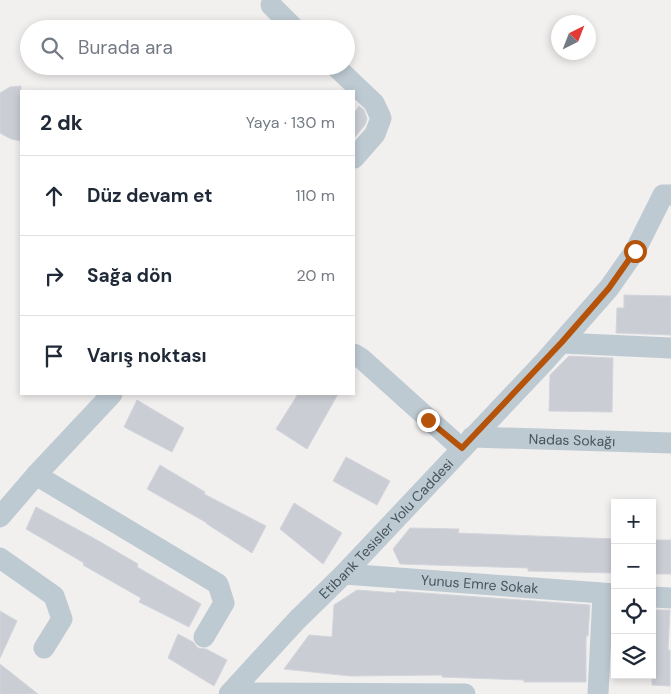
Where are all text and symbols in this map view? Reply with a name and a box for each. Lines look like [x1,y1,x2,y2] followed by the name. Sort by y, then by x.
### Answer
[551,15,596,60] north arrow
[20,20,355,75] search box
[38,34,66,62] icon: search
[78,35,173,60] text: Burada ara
[40,109,83,137] text: 2 dk
[246,112,335,133] text: Yaya · 130 m
[40,182,68,210] icon: ahead
[87,183,213,208] text: Düz devam et
[296,185,335,206] text: 110 m
[624,240,647,263] route start
[40,262,68,290] icon: right
[87,263,172,288] text: Sağa dön
[296,265,335,286] text: 20 m
[40,342,68,370] icon: arrive
[87,343,207,368] text: Varış noktası
[417,409,440,432] route end
[528,430,615,450] street label: Nadas Sokağı
[315,455,457,603] street label: Etibank Tesisler Yolu Caddesi
[611,499,656,679] map controls
[611,499,656,544] button: +
[611,544,656,589] button: −
[420,571,539,597] street label: Yunus Emre Sokak
[611,589,656,634] button: locate
[611,634,656,679] button: layers

